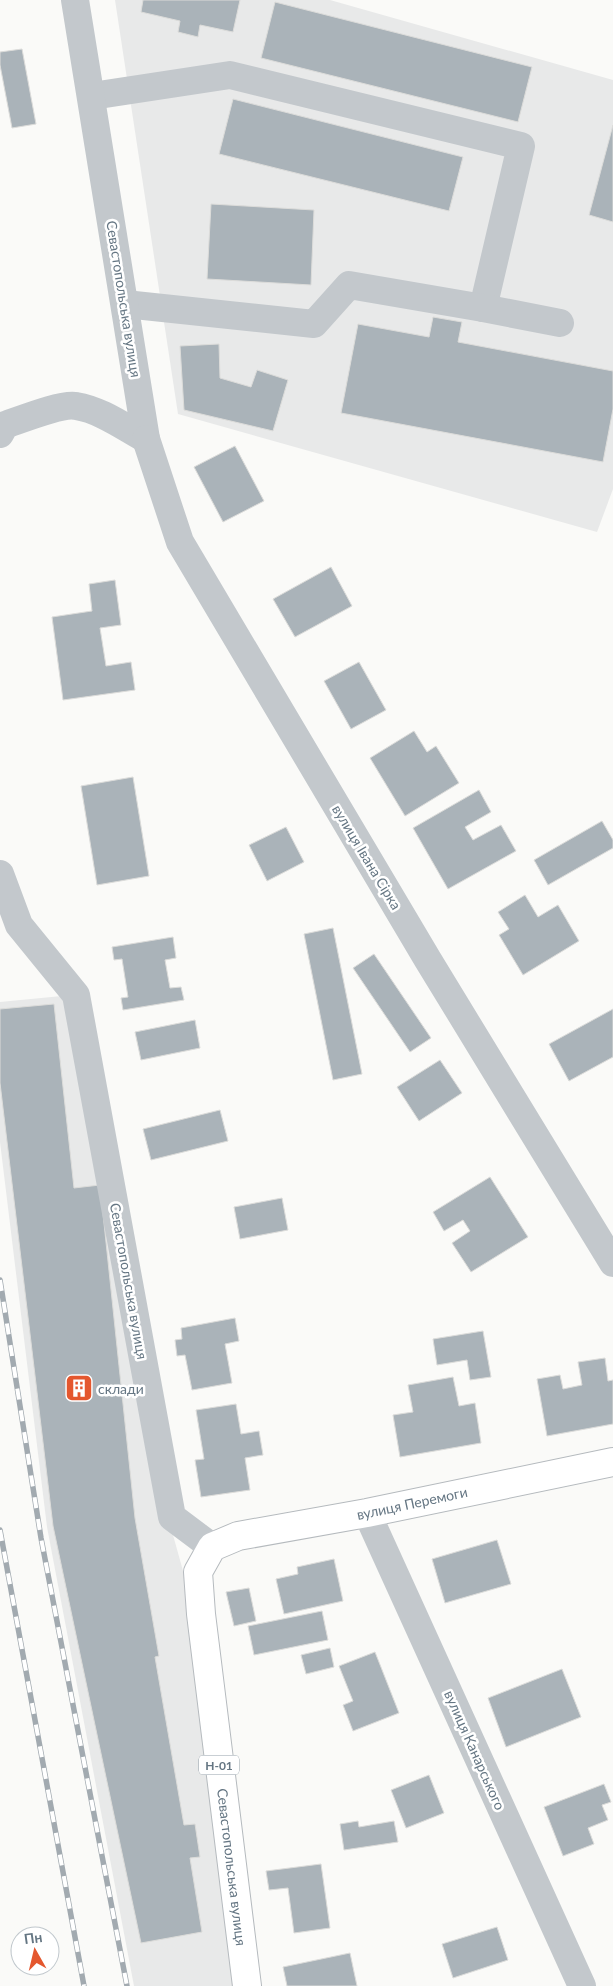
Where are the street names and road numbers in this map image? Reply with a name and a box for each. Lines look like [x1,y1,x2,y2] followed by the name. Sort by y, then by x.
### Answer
[103,219,145,379] street label: Севастопольська вулиця
[329,801,405,913] street label: вулиця Івана Сірка
[107,1201,151,1361] street label: Севастопольська вулиця
[355,1483,469,1523] street label: вулиця Перемоги
[441,1688,509,1812] street label: вулиця Канарського
[199,1756,239,1774] road number: Н-01
[214,1787,250,1947] street label: Севастопольська вулиця

